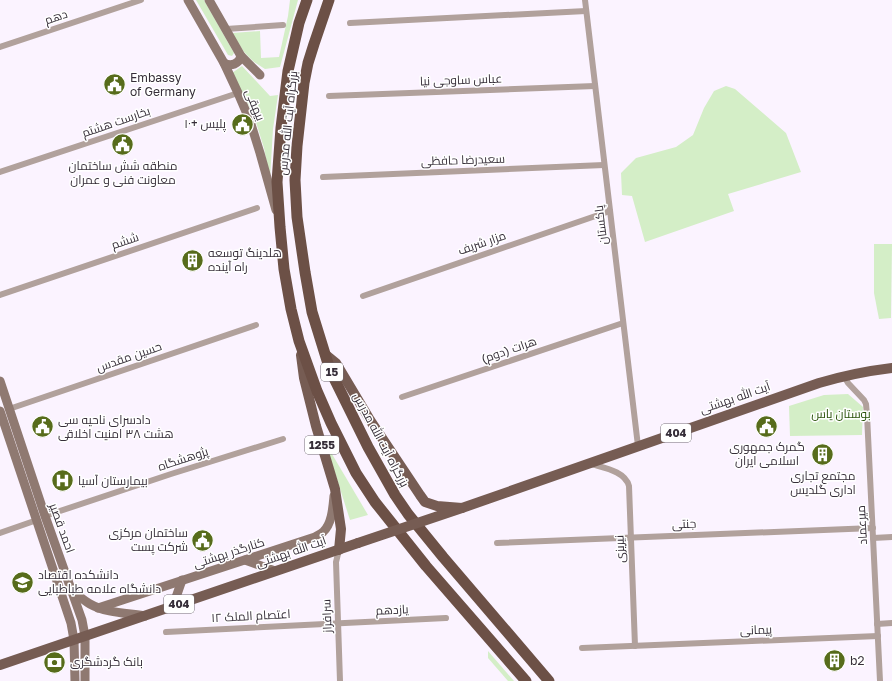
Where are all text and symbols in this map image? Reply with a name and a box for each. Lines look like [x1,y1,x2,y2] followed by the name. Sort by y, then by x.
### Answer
[42,6,70,28] street label: دهم
[130,70,196,99] place label: Embassy of Germany
[275,70,300,176] street label: بزرگراه آیت الله مدرس
[420,71,502,88] street label: عباس ساوجی نیا
[102,72,128,98] public building icon: Embassy of Germany
[242,87,269,123] street label: بیهقی
[80,103,152,141] street label: بخارست هشتم
[229,111,255,137] public building icon: پلیس +۱٠
[184,116,227,133] place label: پلیس +۱٠
[110,132,136,158] public building icon: منطقه شش ساختمان معاونت فنی و عمران
[421,151,505,168] street label: سعیدرضا حافظی
[69,158,178,187] place label: منطقه شش ساختمان معاونت فنی و عمران
[591,203,612,246] street label: پاکستان
[456,227,508,258] street label: مزار شریف
[109,229,141,253] street label: ششم
[208,245,282,274] place label: هلدینگ توسعه راه آینده
[180,247,206,273] building icon: هلدینگ توسعه راه آینده
[479,333,539,367] street label: هرات (دوم)
[94,338,164,375] street label: حسین مقدس
[321,363,343,381] road number: 15
[698,378,773,417] street label: آیت الله بهشتی
[350,390,413,490] street label: بزرگراه آیت الله مدرس
[811,406,871,421] park label: بوستان یاس
[58,412,174,441] place label: دادسرای ناحیه سی هشت ۳۸ امنیت اخلاقی
[754,413,780,439] public building icon: گمرک جمهوری اسلامی ایران
[30,414,56,440] public building icon: دادسرای ناحیه سی هشت ۳۸ امنیت اخلاقی
[661,424,691,442] road number: 404
[305,436,339,454] road number: 1255
[729,439,805,468] place label: گمرک جمهوری اسلامی ایران
[810,442,836,468] building icon: مجتمع تجاری اداری گلدیس
[156,443,211,476] street label: پژوهشگاه
[49,468,75,494] hospital icon: بیمارستان آسیا
[790,468,856,497] place label: مجتمع تجاری اداری گلدیس
[78,473,148,488] place label: بیمارستان آسیا
[46,500,78,555] street label: احمد قصیر
[853,505,870,545] street label: میرعماد
[672,516,696,531] street label: جنتی
[109,525,188,556] place label: ساختمان مرکزی شرکت پست
[190,527,216,553] public building icon: ساختمان مرکزی شرکت پست
[254,532,329,571] street label: آیت الله بهشتی
[191,534,266,571] street label: کنارگذر بهشتی
[612,535,627,563] street label: نیریزی
[38,567,161,596] place label: دانشکده اقتصاد دانشگاه علامه طباطبایی
[9,569,35,595] school or university icon: دانشکده اقتصاد دانشگاه علامه طباطبایی
[164,595,194,613] road number: 404
[318,599,335,634] street label: سرافراز
[375,601,410,619] street label: یازدهم
[211,606,291,626] street label: اعتصام الملک ۱۲
[740,621,773,640] street label: پیمانی
[822,648,848,674] building icon: b2
[42,649,68,675] bank icon: بانک گردشگری
[850,653,864,668] place label: b2
[70,654,143,669] place label: بانک گردشگری

